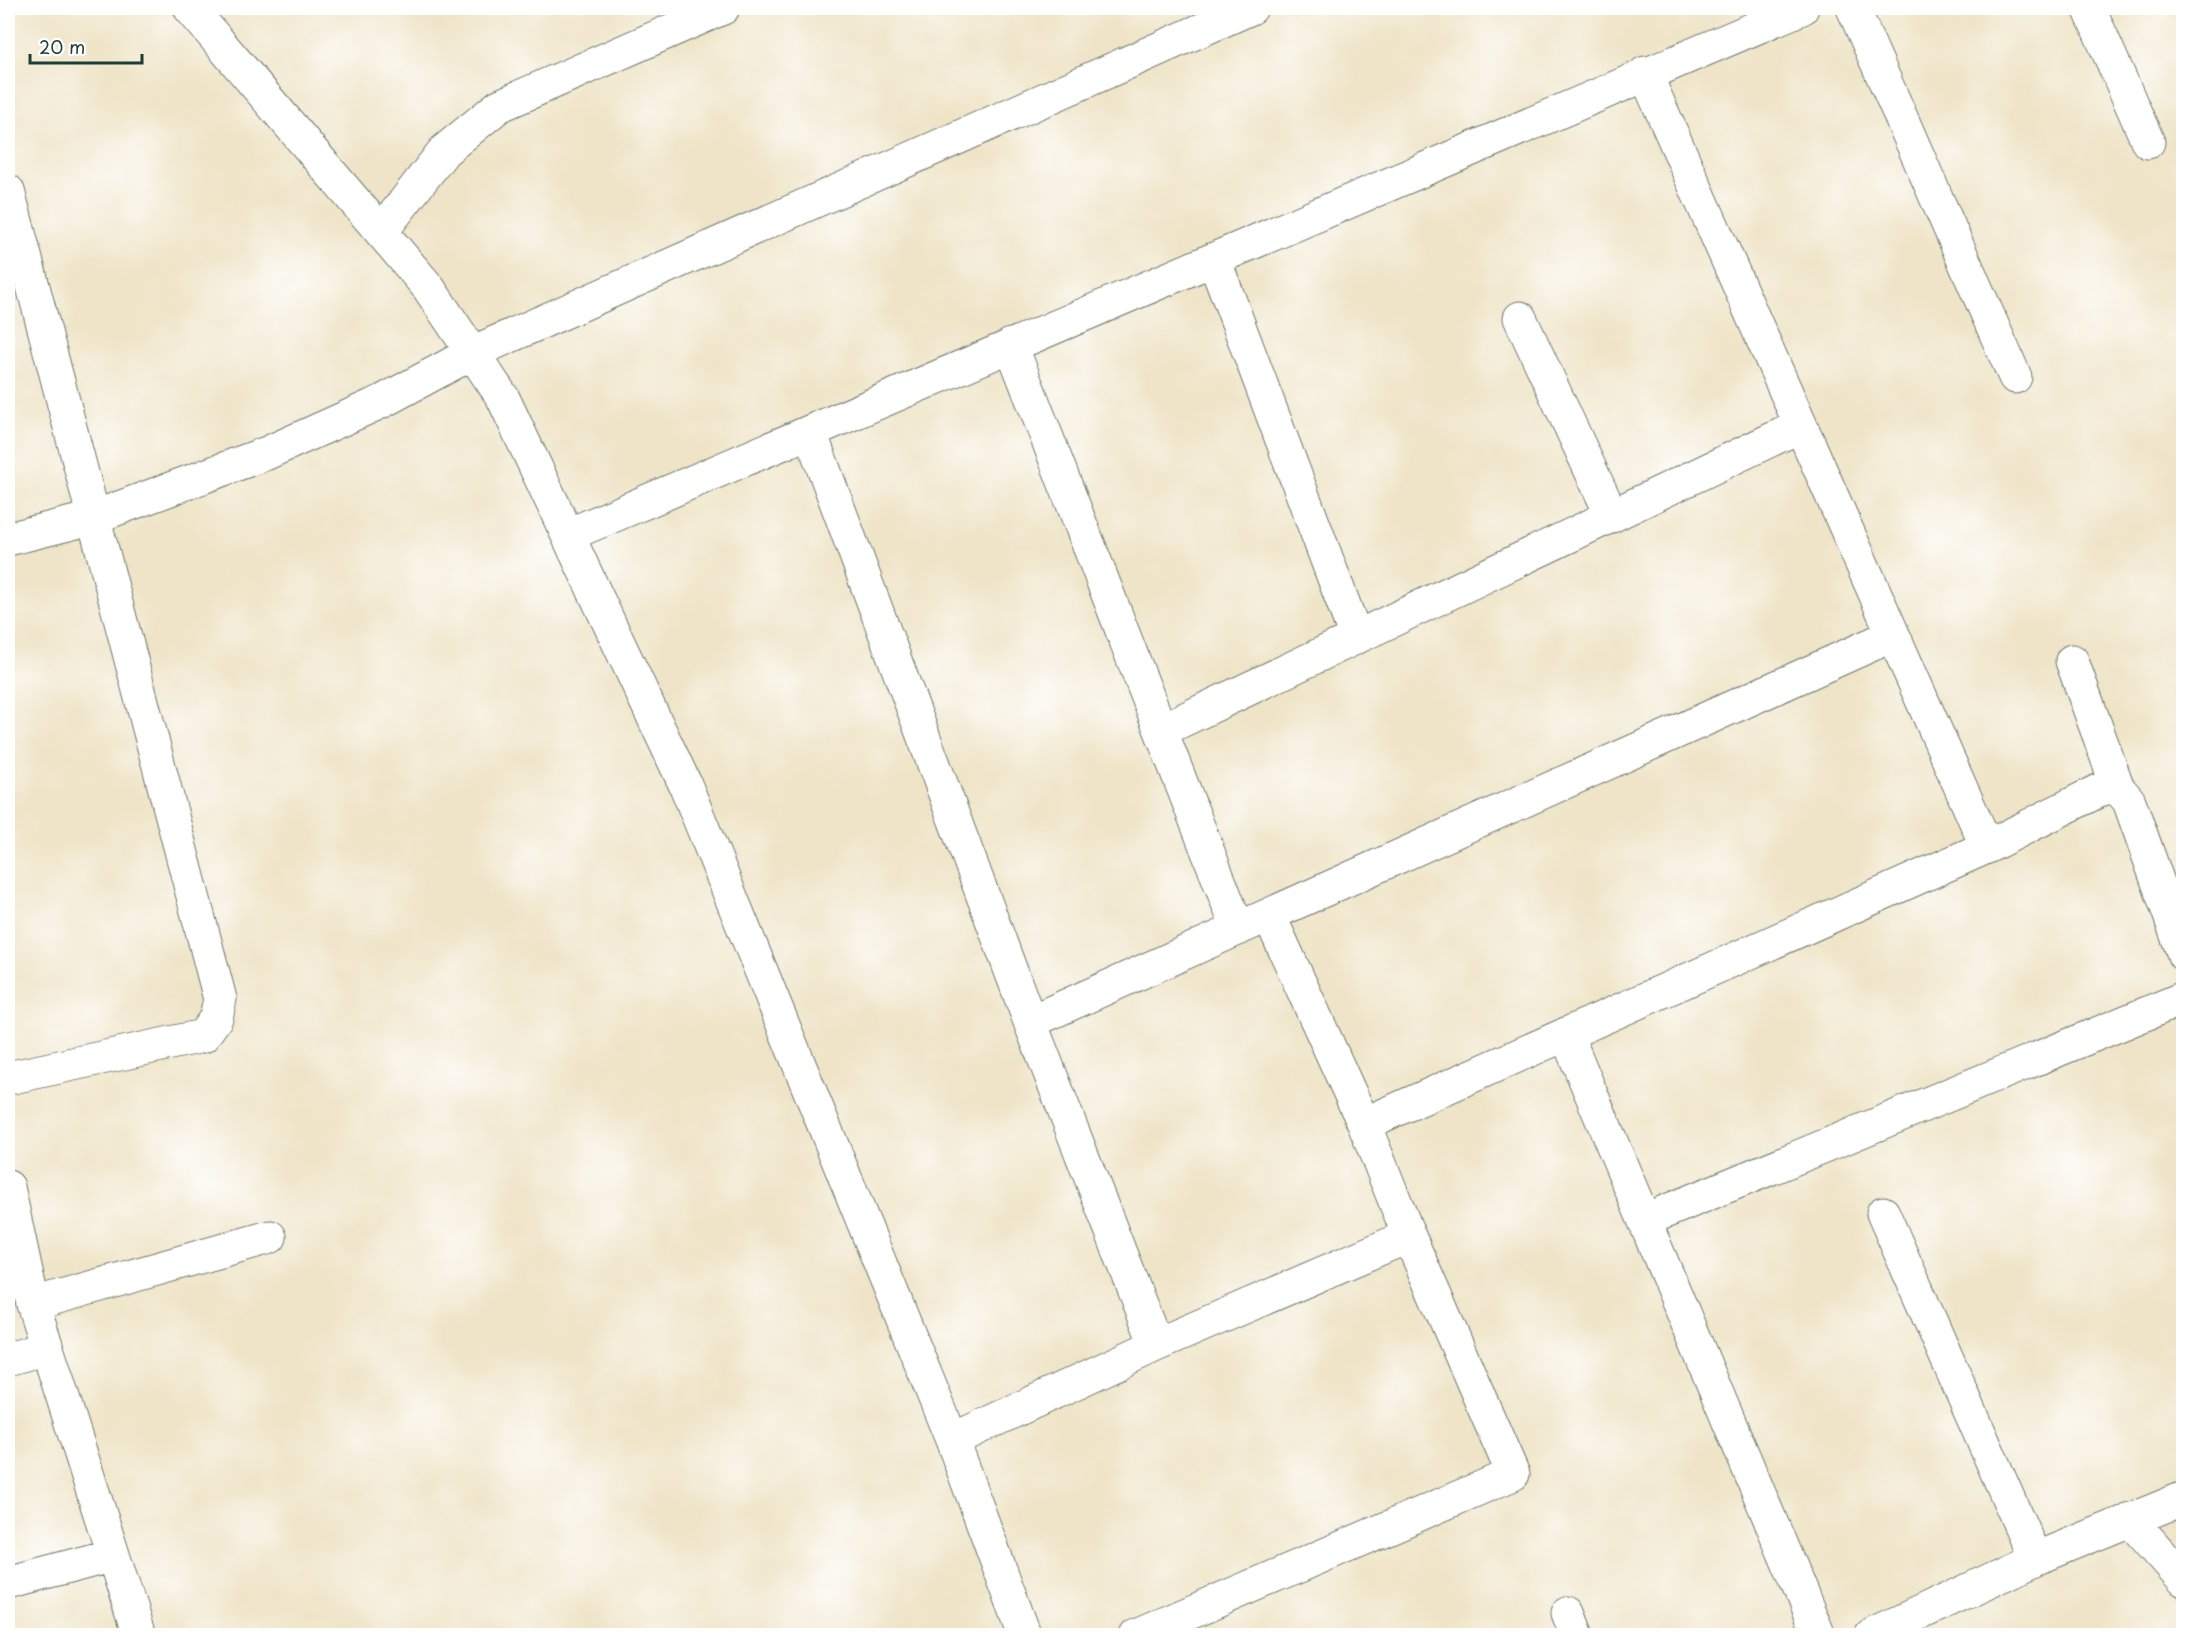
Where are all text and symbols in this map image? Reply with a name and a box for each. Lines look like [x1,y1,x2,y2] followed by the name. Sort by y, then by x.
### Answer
[30,27,142,65] scale bar
[39,33,85,60] text: 20 m

